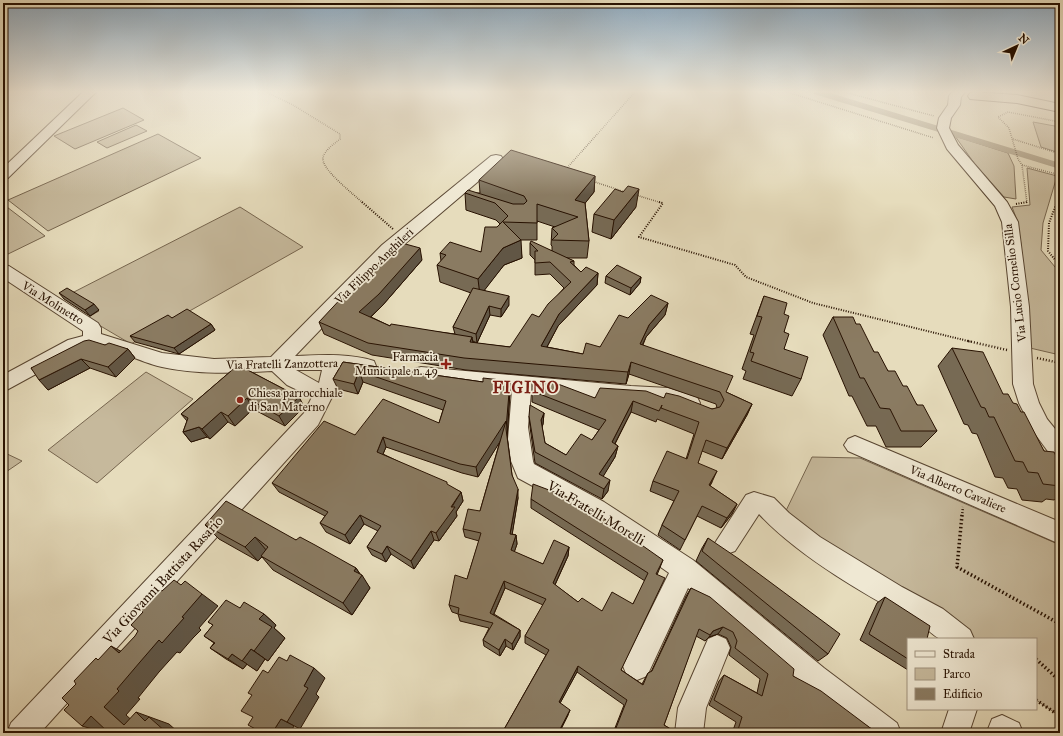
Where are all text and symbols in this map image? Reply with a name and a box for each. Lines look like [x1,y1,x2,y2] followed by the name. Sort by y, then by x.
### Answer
[997,26,1037,66] north arrow
[1016,31,1032,48] text: N
[1001,222,1029,344] street label: Via Lucio Cornelio Silla
[331,224,417,309] street label: Via Filippo Anghileri
[19,278,87,328] street label: Via Molinetto
[355,350,439,378] place label: Farmacia Municipale n. 49
[225,356,339,372] street label: Via Fratelli Zanzottera
[441,359,451,369] marker: Farmacia Municipale n. 49
[492,378,560,397] district label: FIGINO
[248,386,343,414] place label: Chiesa parrocchiale di San Materno
[235,395,245,405] marker: Chiesa parrocchiale di San Materno
[907,462,1008,516] street label: Via Alberto Cavaliere
[543,476,648,549] street label: Via Fratelli Morelli
[98,512,227,648] street label: Via Giovanni Battista Rasario
[907,638,1037,710] legend
[943,647,976,661] text: Strada
[943,667,970,681] text: Parco
[943,687,982,701] text: Edificio

